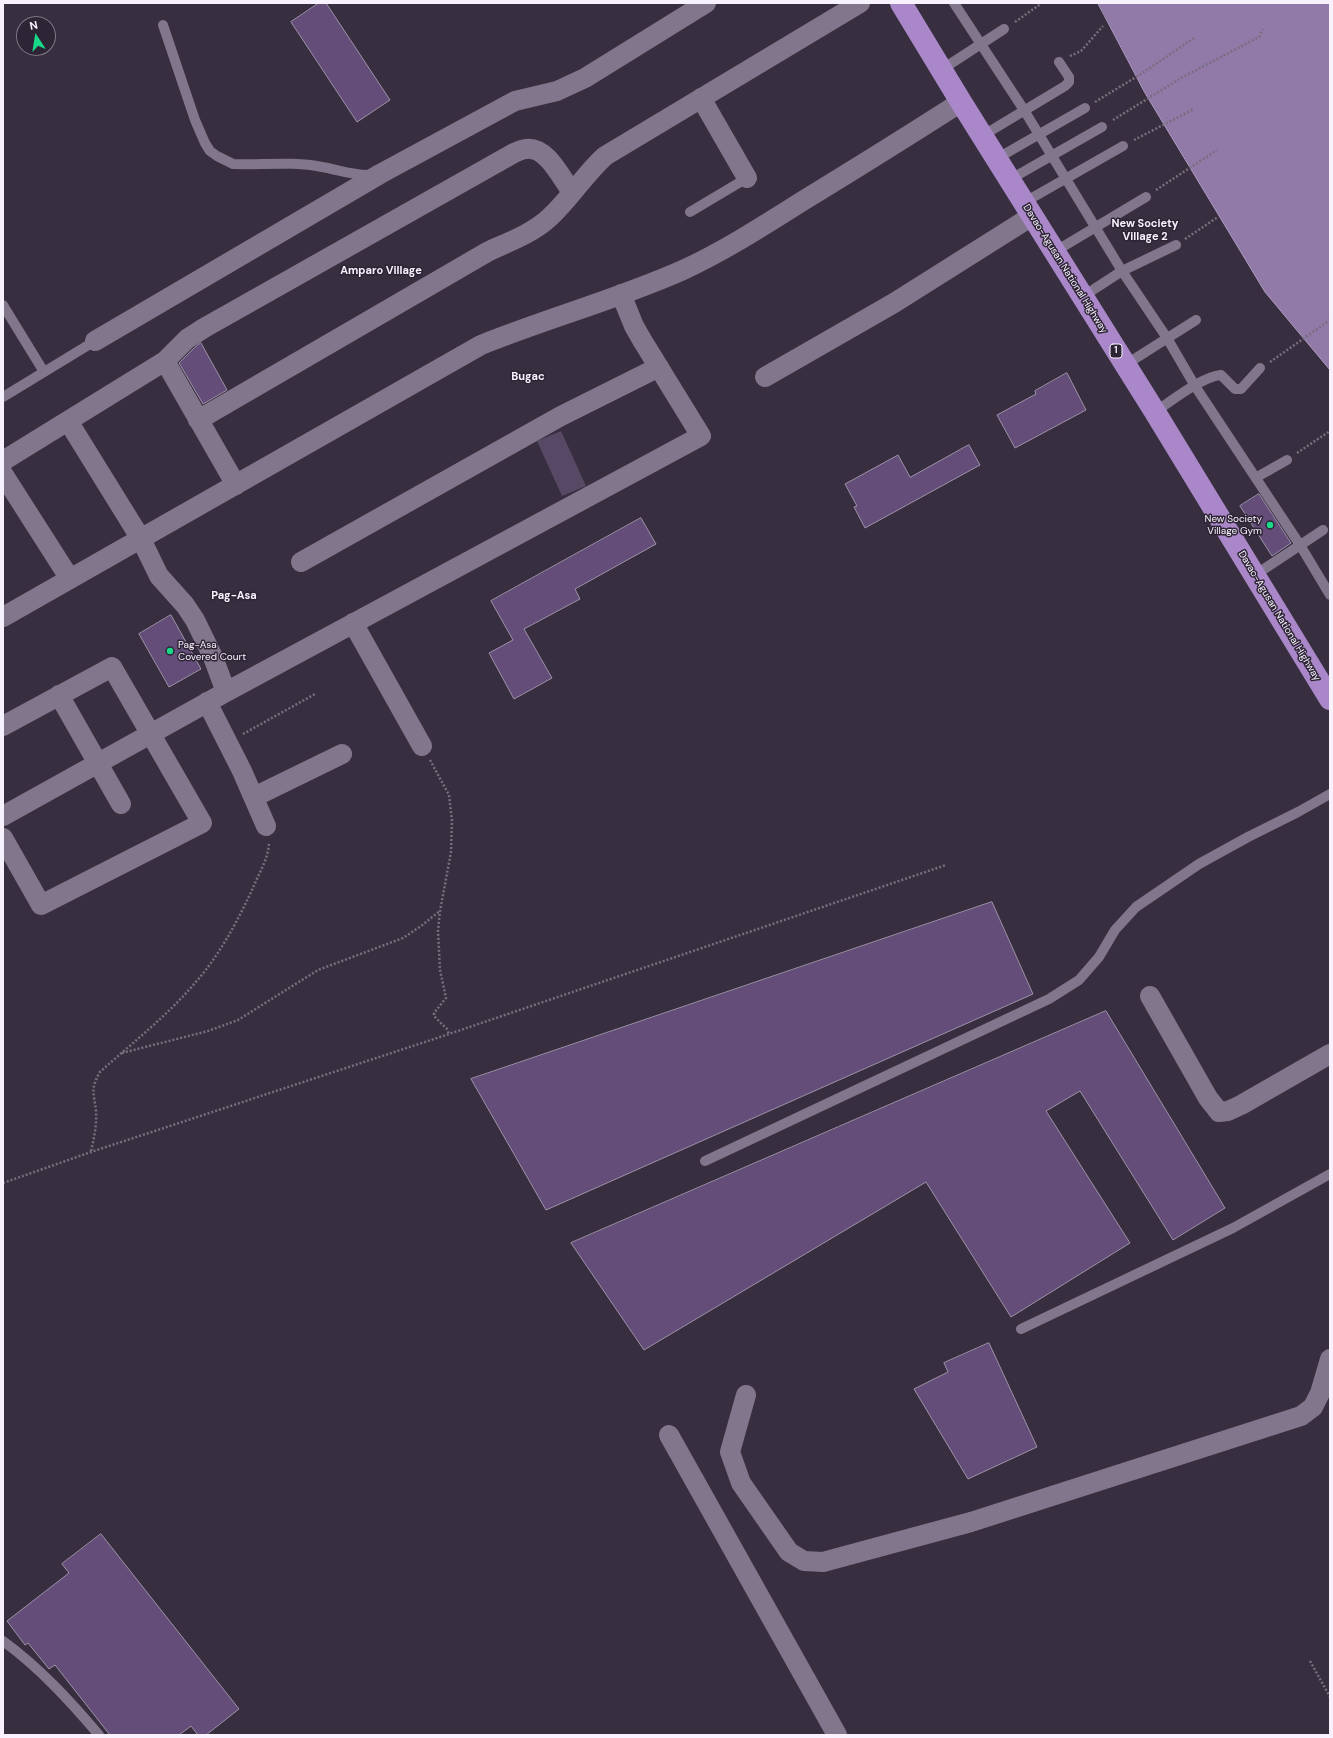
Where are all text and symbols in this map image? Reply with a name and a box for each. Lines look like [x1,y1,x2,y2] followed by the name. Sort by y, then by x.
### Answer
[16,16,56,56] north arrow
[28,18,39,33] text: N
[1020,202,1110,336] street label: Davao-Agusan National Highway
[1111,217,1179,243] district label: New Society Village 2
[340,264,422,278] district label: Amparo Village
[1110,344,1122,358] road number: 1
[511,370,545,384] district label: Bugac
[1204,513,1262,536] place label: New Society Village Gym
[1265,520,1275,530] marker: New Society Village Gym
[1235,549,1323,683] street label: Davao-Agusan National Highway
[211,589,257,603] district label: Pag-Asa
[178,639,246,662] place label: Pag-Asa Covered Court
[165,646,175,656] marker: Pag-Asa Covered Court

